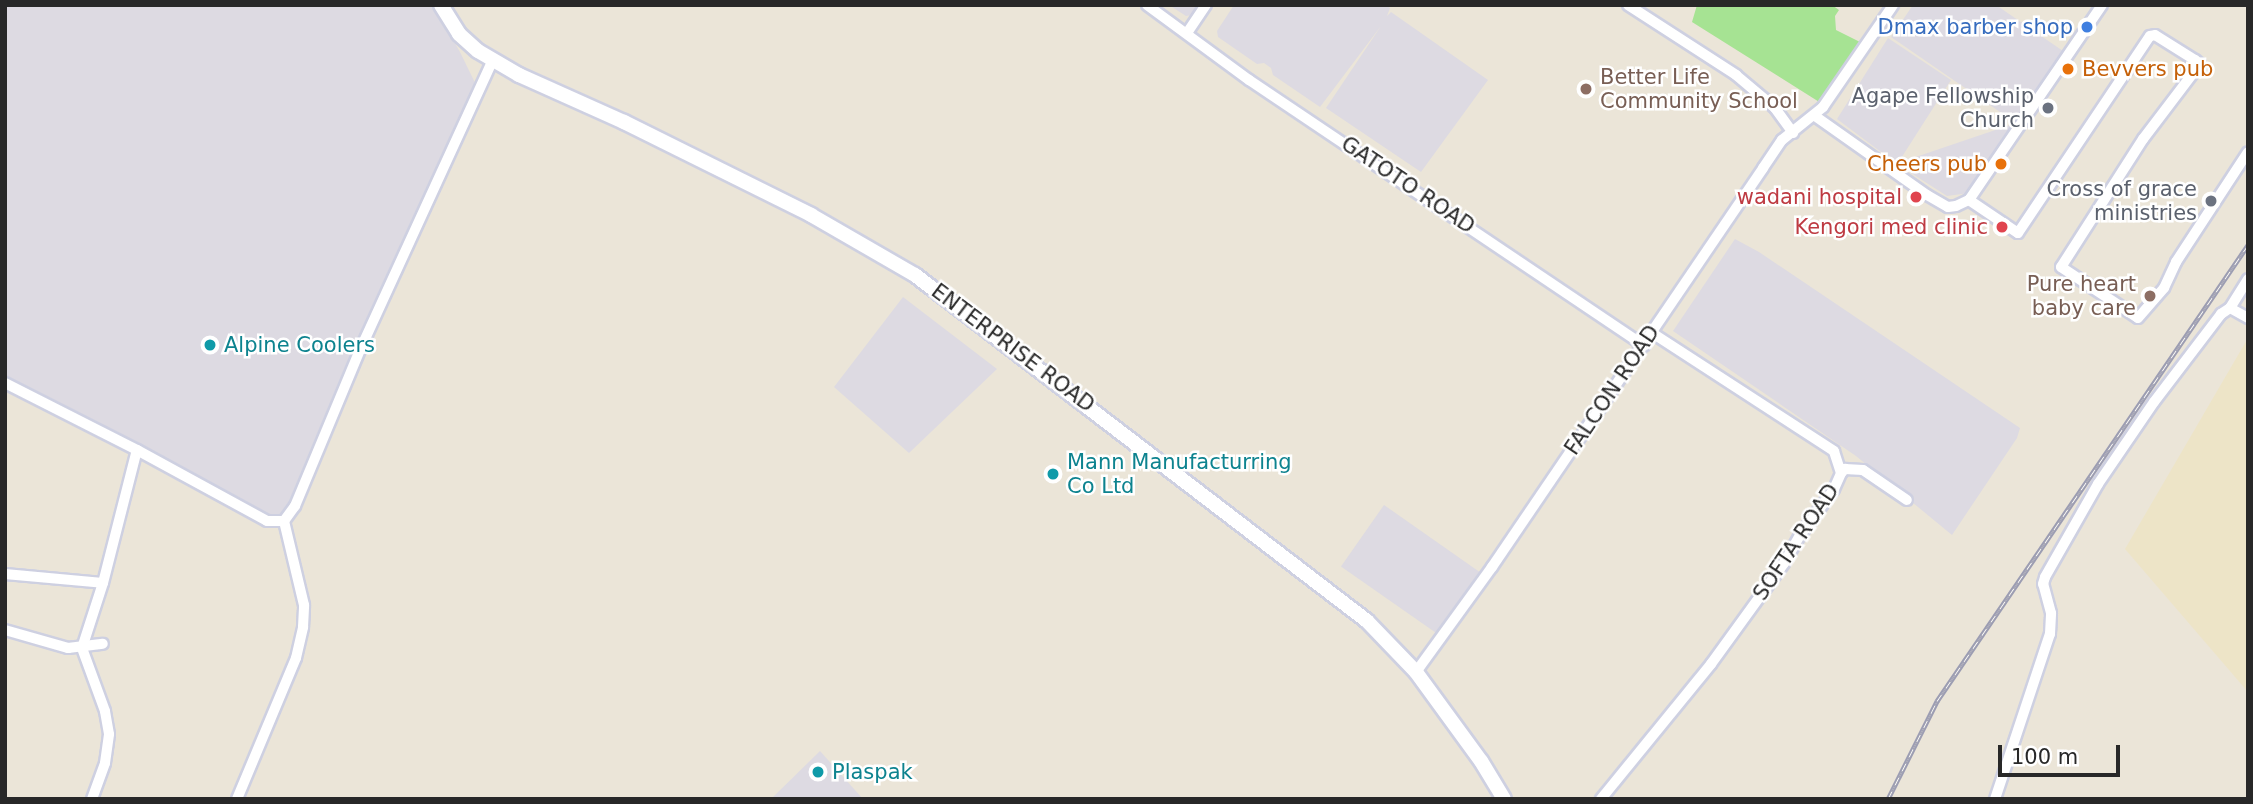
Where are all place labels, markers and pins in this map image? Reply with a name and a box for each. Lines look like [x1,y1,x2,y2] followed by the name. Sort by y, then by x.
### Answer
[1878,14,2073,40] place label: Dmax barber shop
[2079,19,2095,35] marker: Dmax barber shop
[2082,56,2213,82] place label: Bevvers pub
[2060,61,2076,77] marker: Bevvers pub
[1600,64,1798,114] place label: Better Life Community School
[1578,81,1594,97] marker: Better Life Community School
[1852,83,2034,133] place label: Agape Fellowship Church
[2040,100,2056,116] marker: Agape Fellowship Church
[1867,151,1987,177] place label: Cheers pub
[1993,156,2009,172] marker: Cheers pub
[2047,176,2197,226] place label: Cross of grace ministries
[1737,184,1902,210] place label: wadani hospital
[1908,189,1924,205] marker: wadani hospital
[2203,193,2219,209] marker: Cross of grace ministries
[1794,214,1988,240] place label: Kengori med clinic
[1994,219,2010,235] marker: Kengori med clinic
[2027,271,2136,321] place label: Pure heart baby care
[2142,288,2158,304] marker: Pure heart baby care
[224,332,375,358] place label: Alpine Coolers
[202,337,218,353] marker: Alpine Coolers
[1067,449,1292,499] place label: Mann Manufacturring Co Ltd
[1045,466,1061,482] marker: Mann Manufacturring Co Ltd
[832,759,913,785] place label: Plaspak
[810,764,826,780] marker: Plaspak

